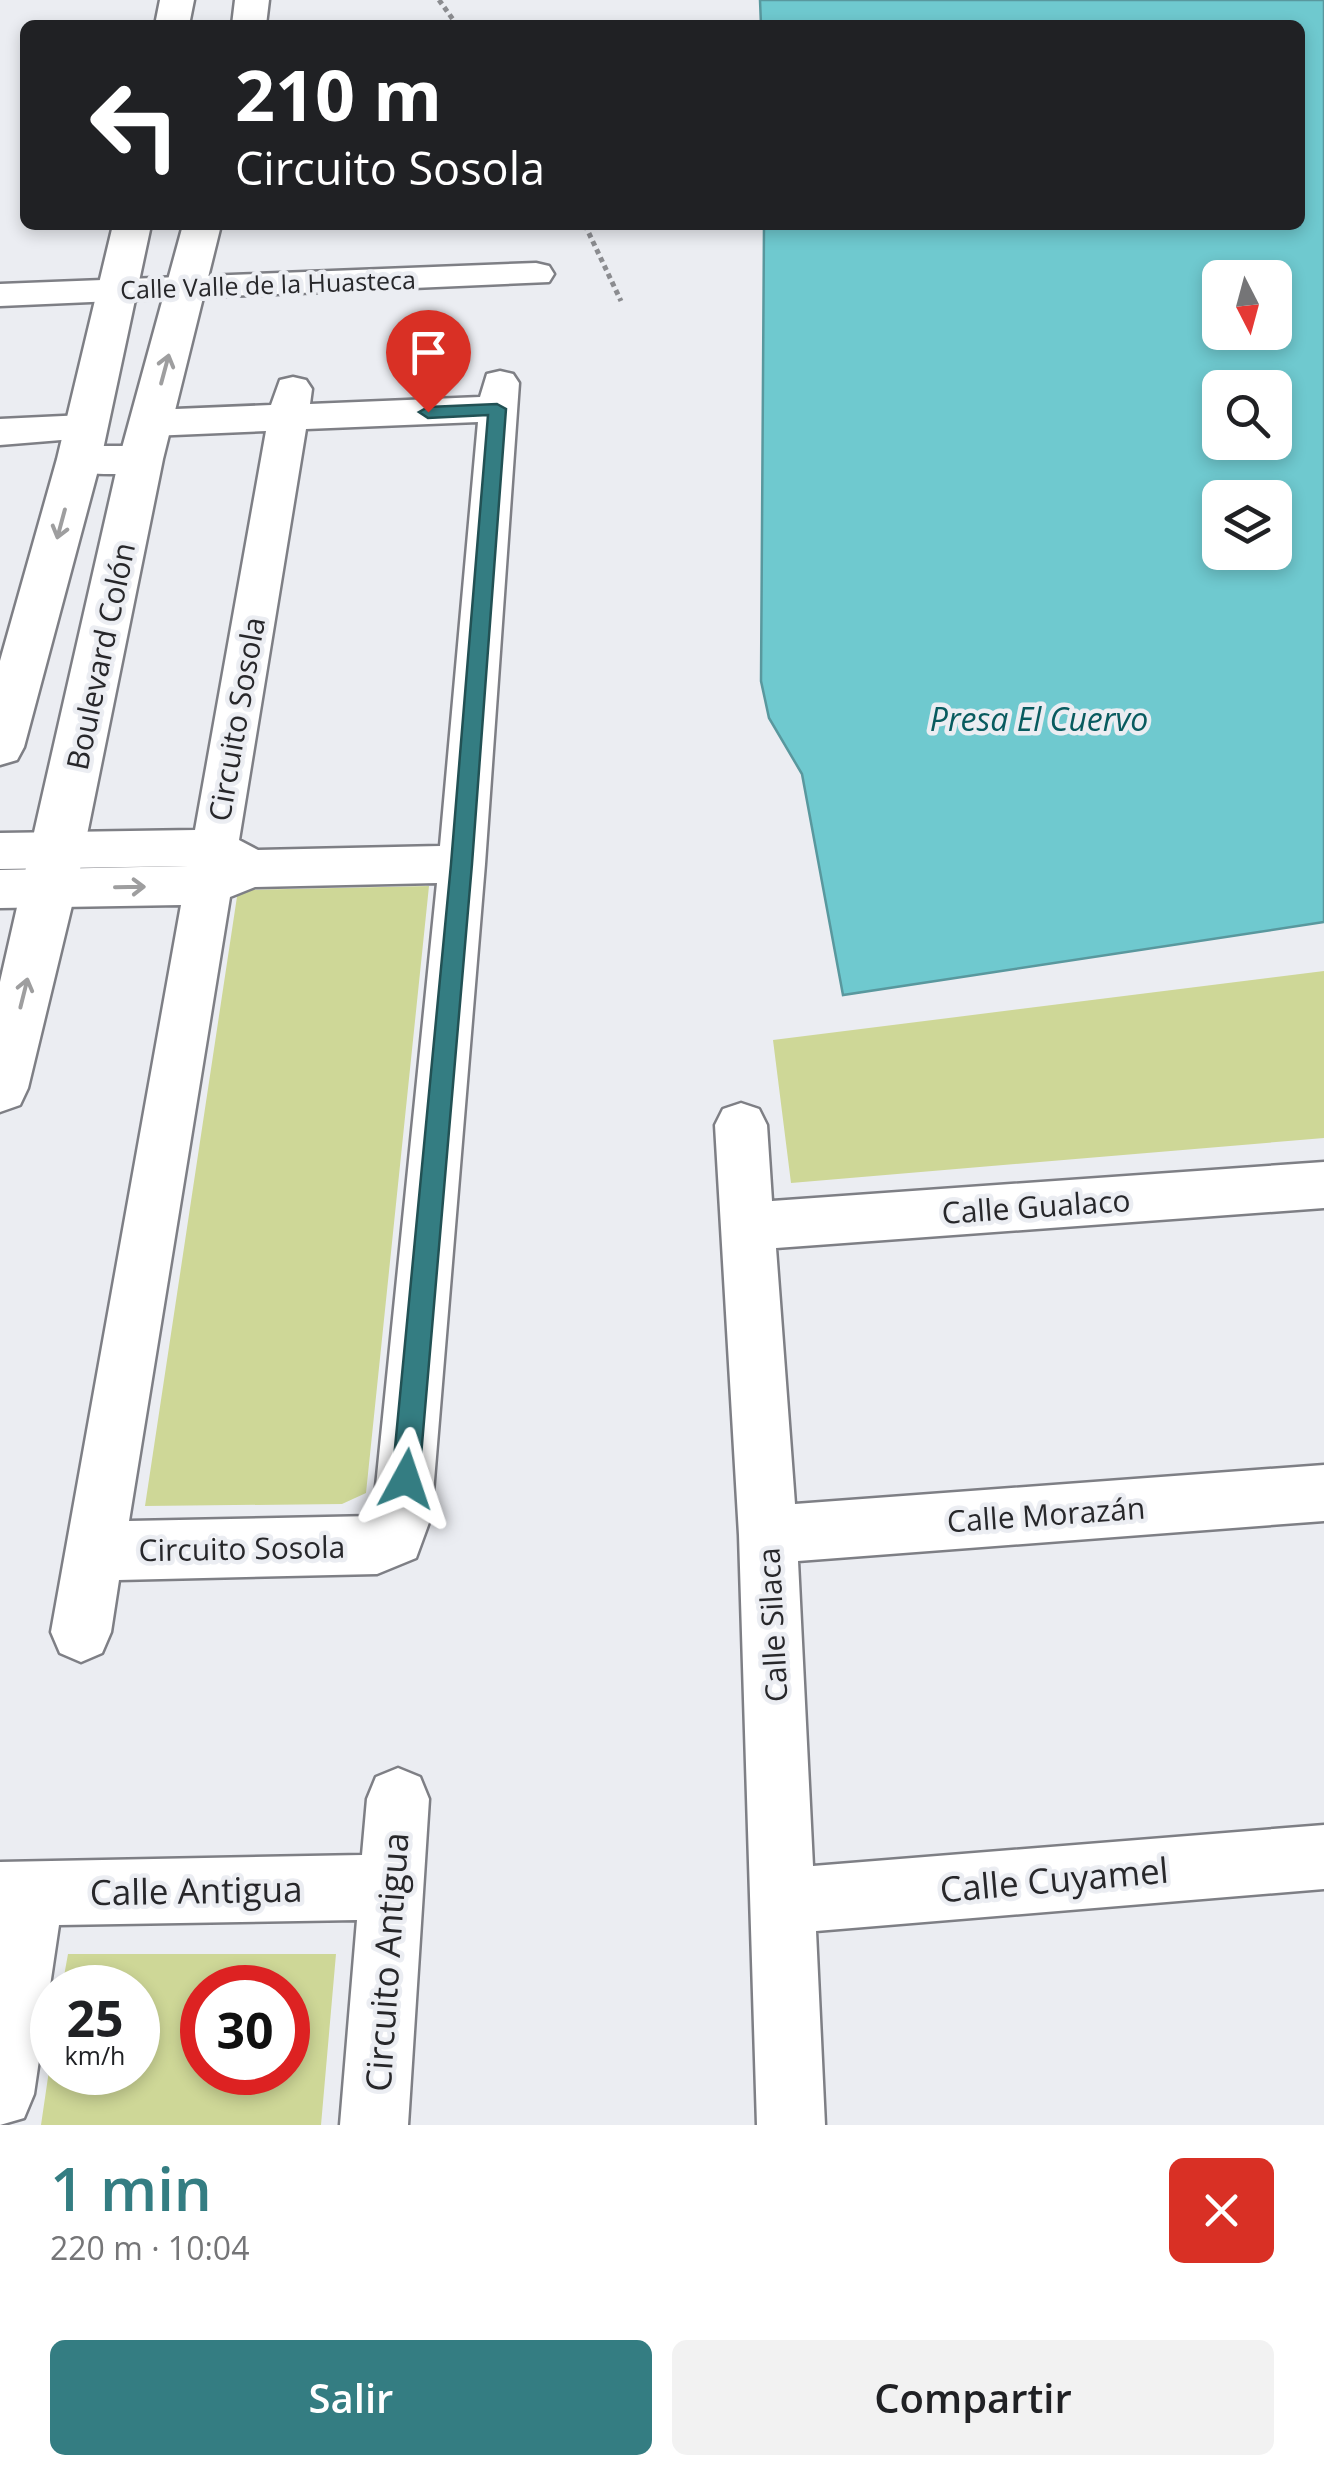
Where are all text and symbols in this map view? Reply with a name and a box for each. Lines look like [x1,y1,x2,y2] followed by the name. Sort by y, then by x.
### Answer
[235,46,442,142] text: 210 m
[70,60,200,190] icon: left
[235,137,545,198] text: Circuito Sosola
[1202,260,1292,350] north arrow
[1202,260,1292,570] map controls
[120,262,416,306] street label: Calle Valle de la Huasteca
[386,310,471,413] pin
[401,325,456,380] icon: arrive
[157,354,176,385] one-way arrow
[1202,370,1292,460] button: search
[1202,480,1292,570] button: layers
[51,508,69,539] one-way arrow
[56,539,144,773] street label: Boulevard Colón
[198,614,274,824] street label: Circuito Sosola
[930,697,1148,740] water label: Presa El Cuervo
[113,878,145,897] one-way arrow
[16,978,34,1010] one-way arrow
[940,1179,1132,1233] street label: Calle Gualaco
[354,1427,458,1531] position arrow
[946,1487,1146,1541] street label: Calle Morazán
[138,1526,346,1570] street label: Circuito Sosola
[747,1547,797,1703] street label: Calle Silaca
[353,1831,419,2093] street label: Circuito Antigua
[938,1846,1170,1912] street label: Calle Cuyamel
[89,1865,303,1915] street label: Calle Antigua
[180,1965,310,2095] speed limit sign: 30
[66,1984,124,2052] text: 25
[65,2038,125,2072] text: km/h
[50,2147,212,2229] text: 1 min
[1169,2158,1274,2263] button: close
[50,2226,249,2269] text: 220 m · 10:04
[50,2340,652,2455] button: Salir
[672,2340,1274,2455] button: Compartir

